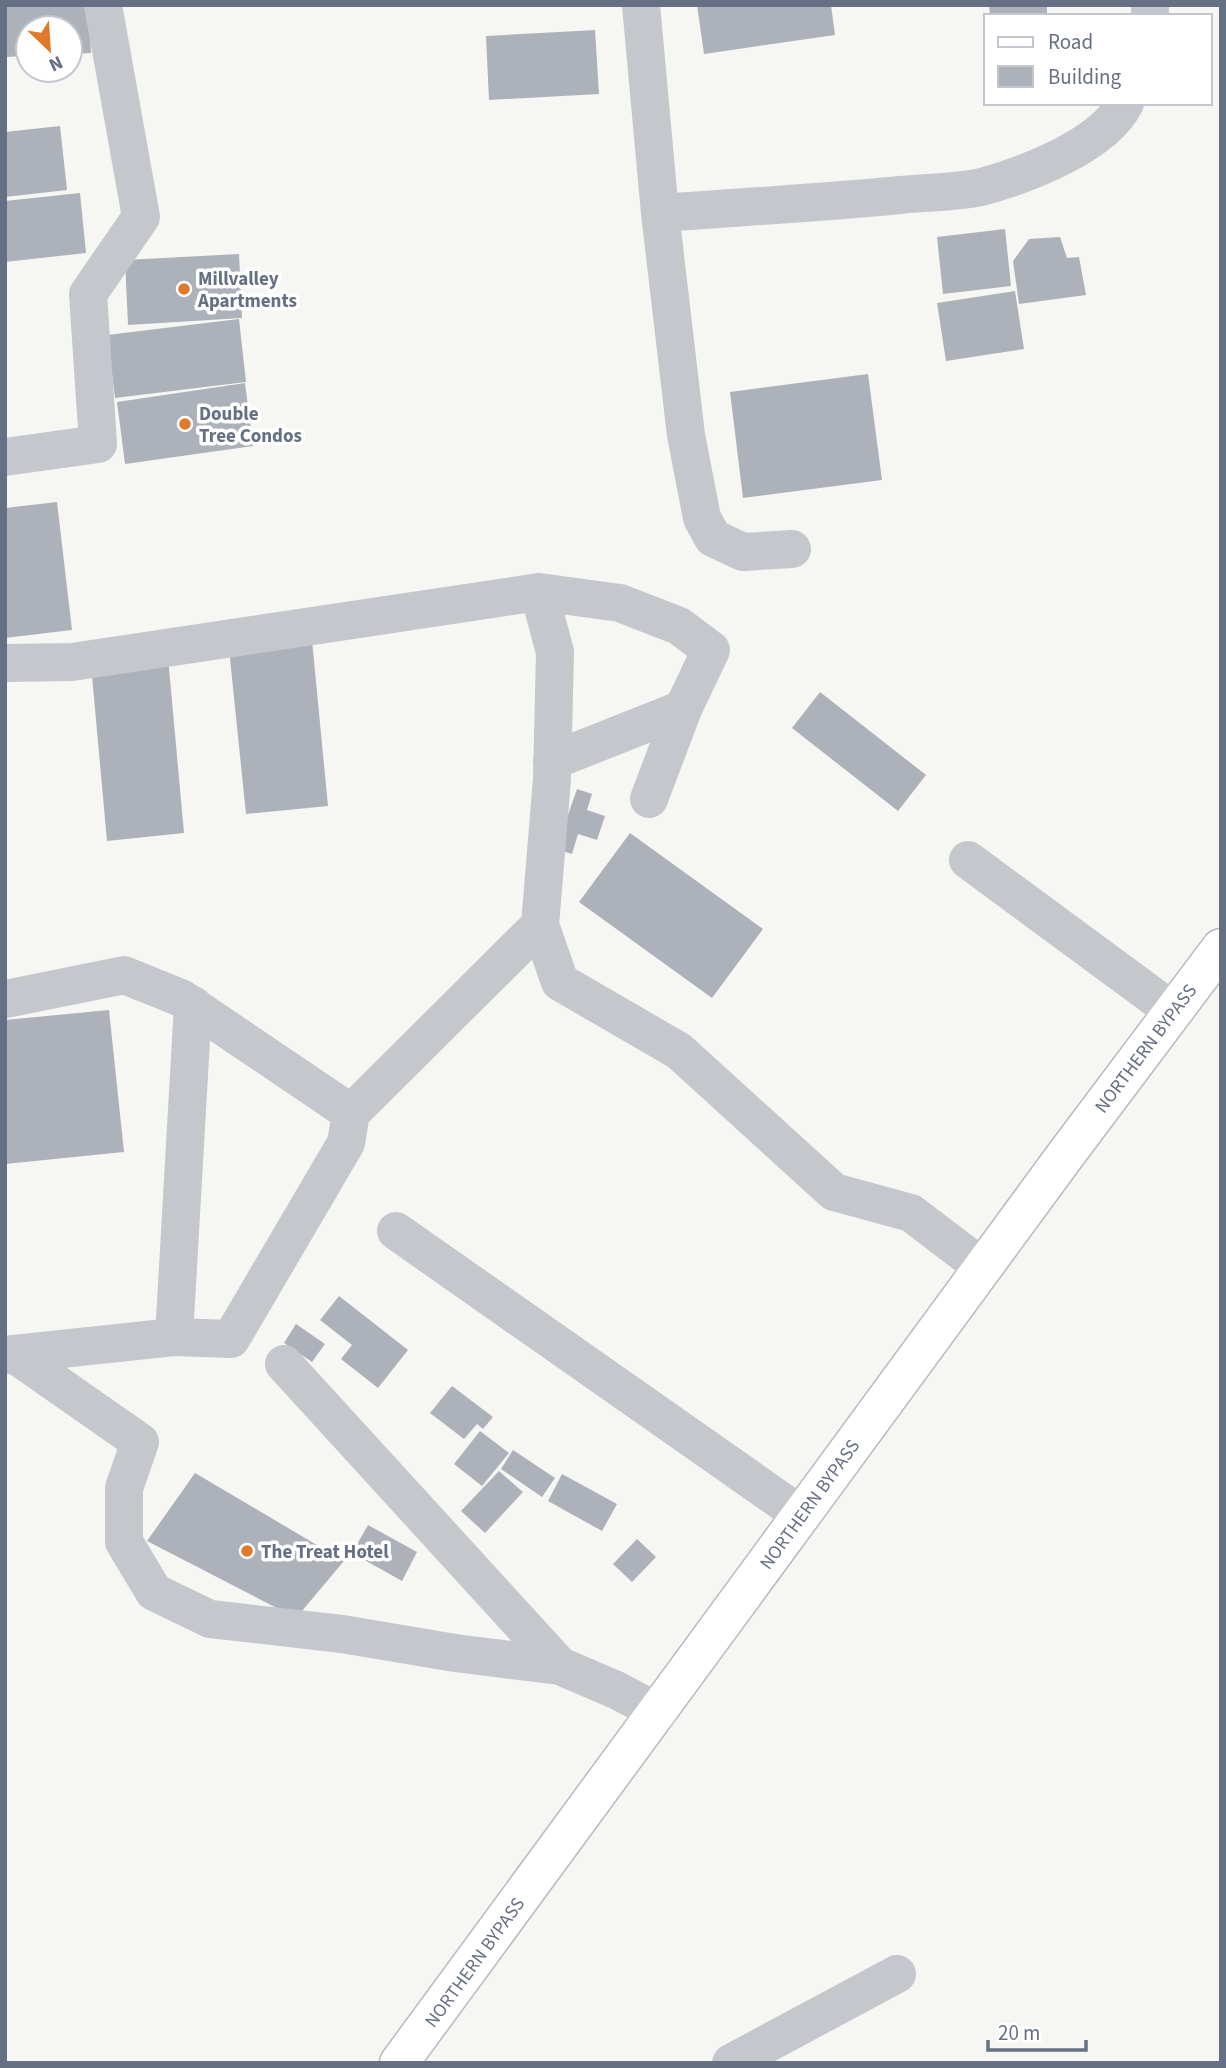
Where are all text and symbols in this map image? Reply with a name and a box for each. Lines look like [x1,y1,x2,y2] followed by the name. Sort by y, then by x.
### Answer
[14,14,84,84] north arrow
[984,14,1212,105] legend
[1048,27,1093,57] text: Road
[44,48,67,78] text: N
[1048,62,1122,92] text: Building
[197,266,297,315] place label: Millvalley Apartments
[176,281,192,297] marker: Millvalley Apartments
[199,401,302,450] place label: Double Tree Condos
[177,416,193,432] marker: Double Tree Condos
[1089,979,1204,1119] street label: NORTHERN BYPASS
[754,1434,867,1576] street label: NORTHERN BYPASS
[261,1539,389,1566] place label: The Treat Hotel
[239,1543,255,1559] marker: The Treat Hotel
[419,1892,532,2034] street label: NORTHERN BYPASS
[988,2008,1086,2052] scale bar
[998,2018,1040,2048] text: 20 m

